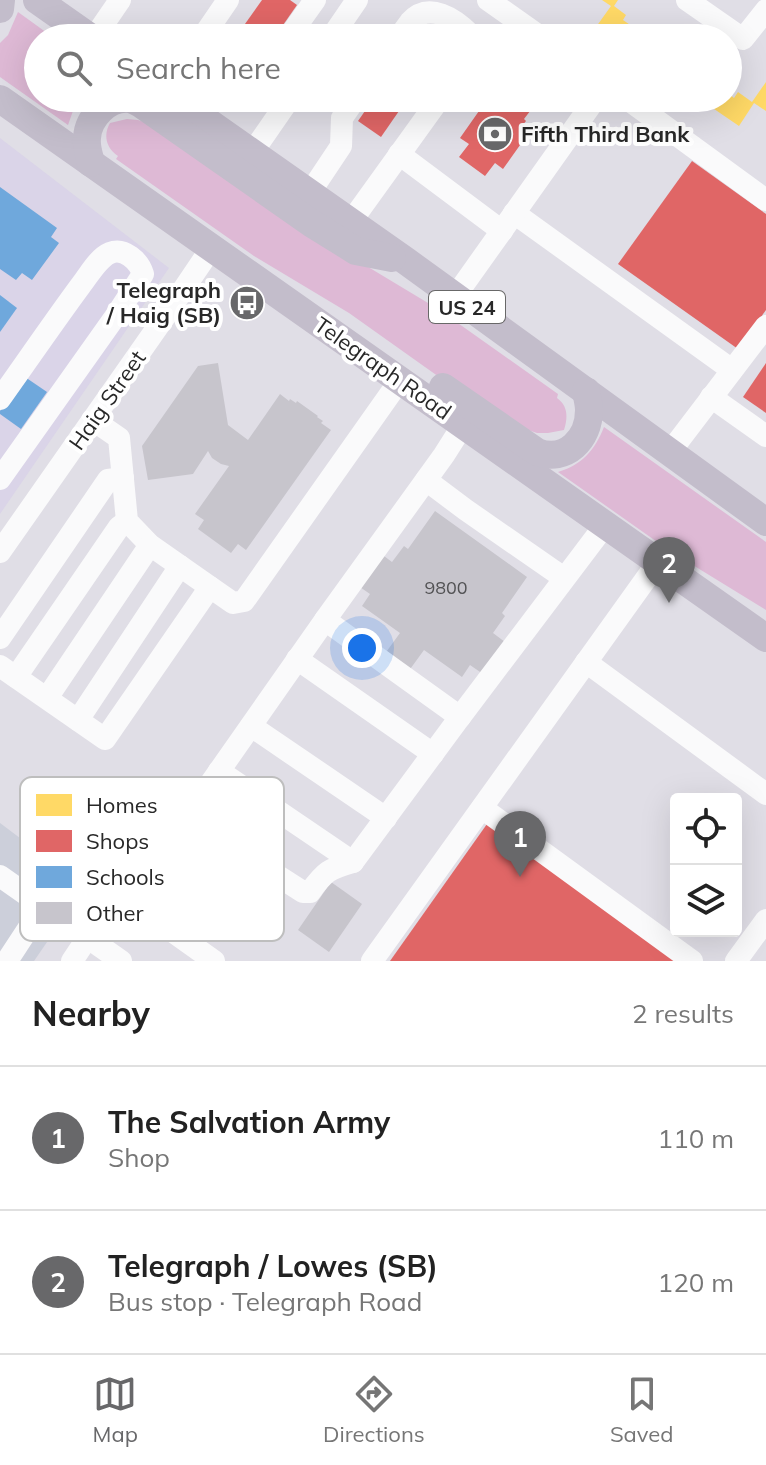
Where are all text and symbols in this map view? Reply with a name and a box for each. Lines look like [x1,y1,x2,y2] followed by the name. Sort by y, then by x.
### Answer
[24,24,742,112] search box
[52,46,96,90] icon: search
[116,49,281,87] text: Search here
[476,115,514,153] bank icon: Fifth Third Bank
[521,120,690,148] place label: Fifth Third Bank
[106,276,221,329] place label: Telegraph / Haig (SB)
[228,284,266,322] bus stop icon: Telegraph / Haig (SB)
[429,291,505,323] road number: US 24
[309,310,457,426] street label: Telegraph Road
[63,345,152,455] street label: Haig Street
[643,537,695,603] pin: 2
[424,576,468,599] house number: 9800
[342,628,382,668] your location
[20,777,284,941] legend
[86,791,158,819] text: Homes
[670,793,742,937] map controls
[670,793,742,865] button: locate
[494,811,546,877] pin: 1
[86,827,149,855] text: Shops
[86,863,165,891] text: Schools
[670,865,742,937] button: layers
[86,899,144,927] text: Other
[32,992,150,1035] text: Nearby
[632,997,734,1030] text: 2 results
[108,1103,390,1141] text: The Salvation Army
[50,1122,66,1155] text: 1
[658,1122,734,1155] text: 110 m
[108,1141,170,1174] text: Shop
[108,1247,438,1285] text: Telegraph / Lowes (SB)
[50,1266,66,1299] text: 2
[658,1266,734,1299] text: 120 m
[108,1285,422,1318] text: Bus stop · Telegraph Road
[93,1372,138,1448] tab: Map
[323,1372,425,1448] tab: Directions
[610,1372,673,1448] tab: Saved

